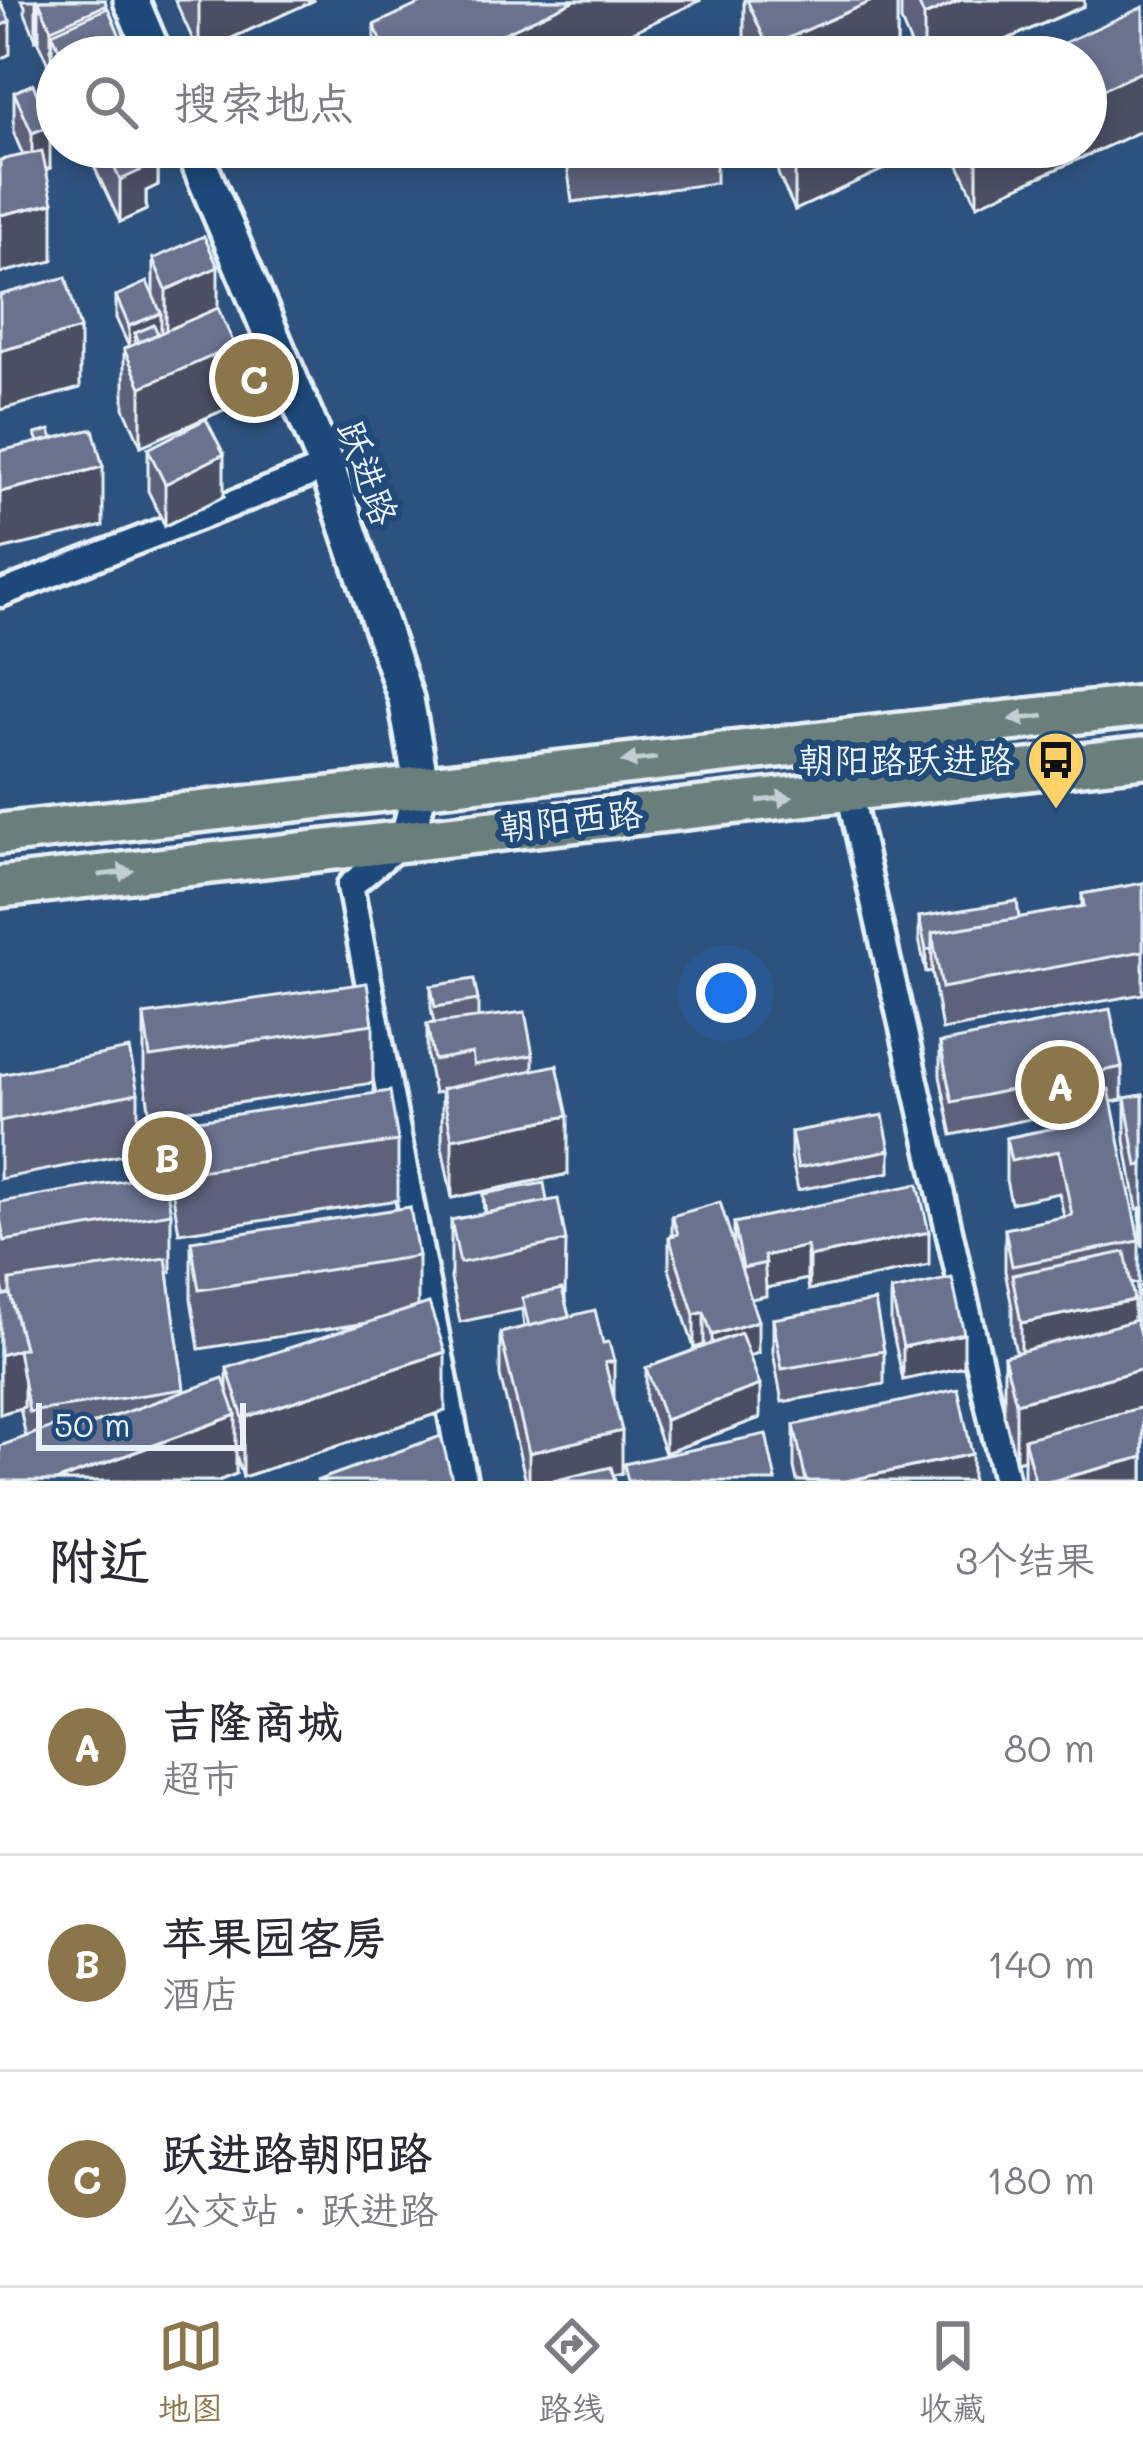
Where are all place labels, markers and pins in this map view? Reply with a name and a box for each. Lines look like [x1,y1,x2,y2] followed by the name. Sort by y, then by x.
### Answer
[215,333,293,423] pin: C
[1025,729,1087,811] bus stop icon: 朝阳路跃进路
[798,735,1014,782] place label: 朝阳路跃进路
[1021,1040,1099,1130] pin: A
[128,1111,206,1201] pin: B

